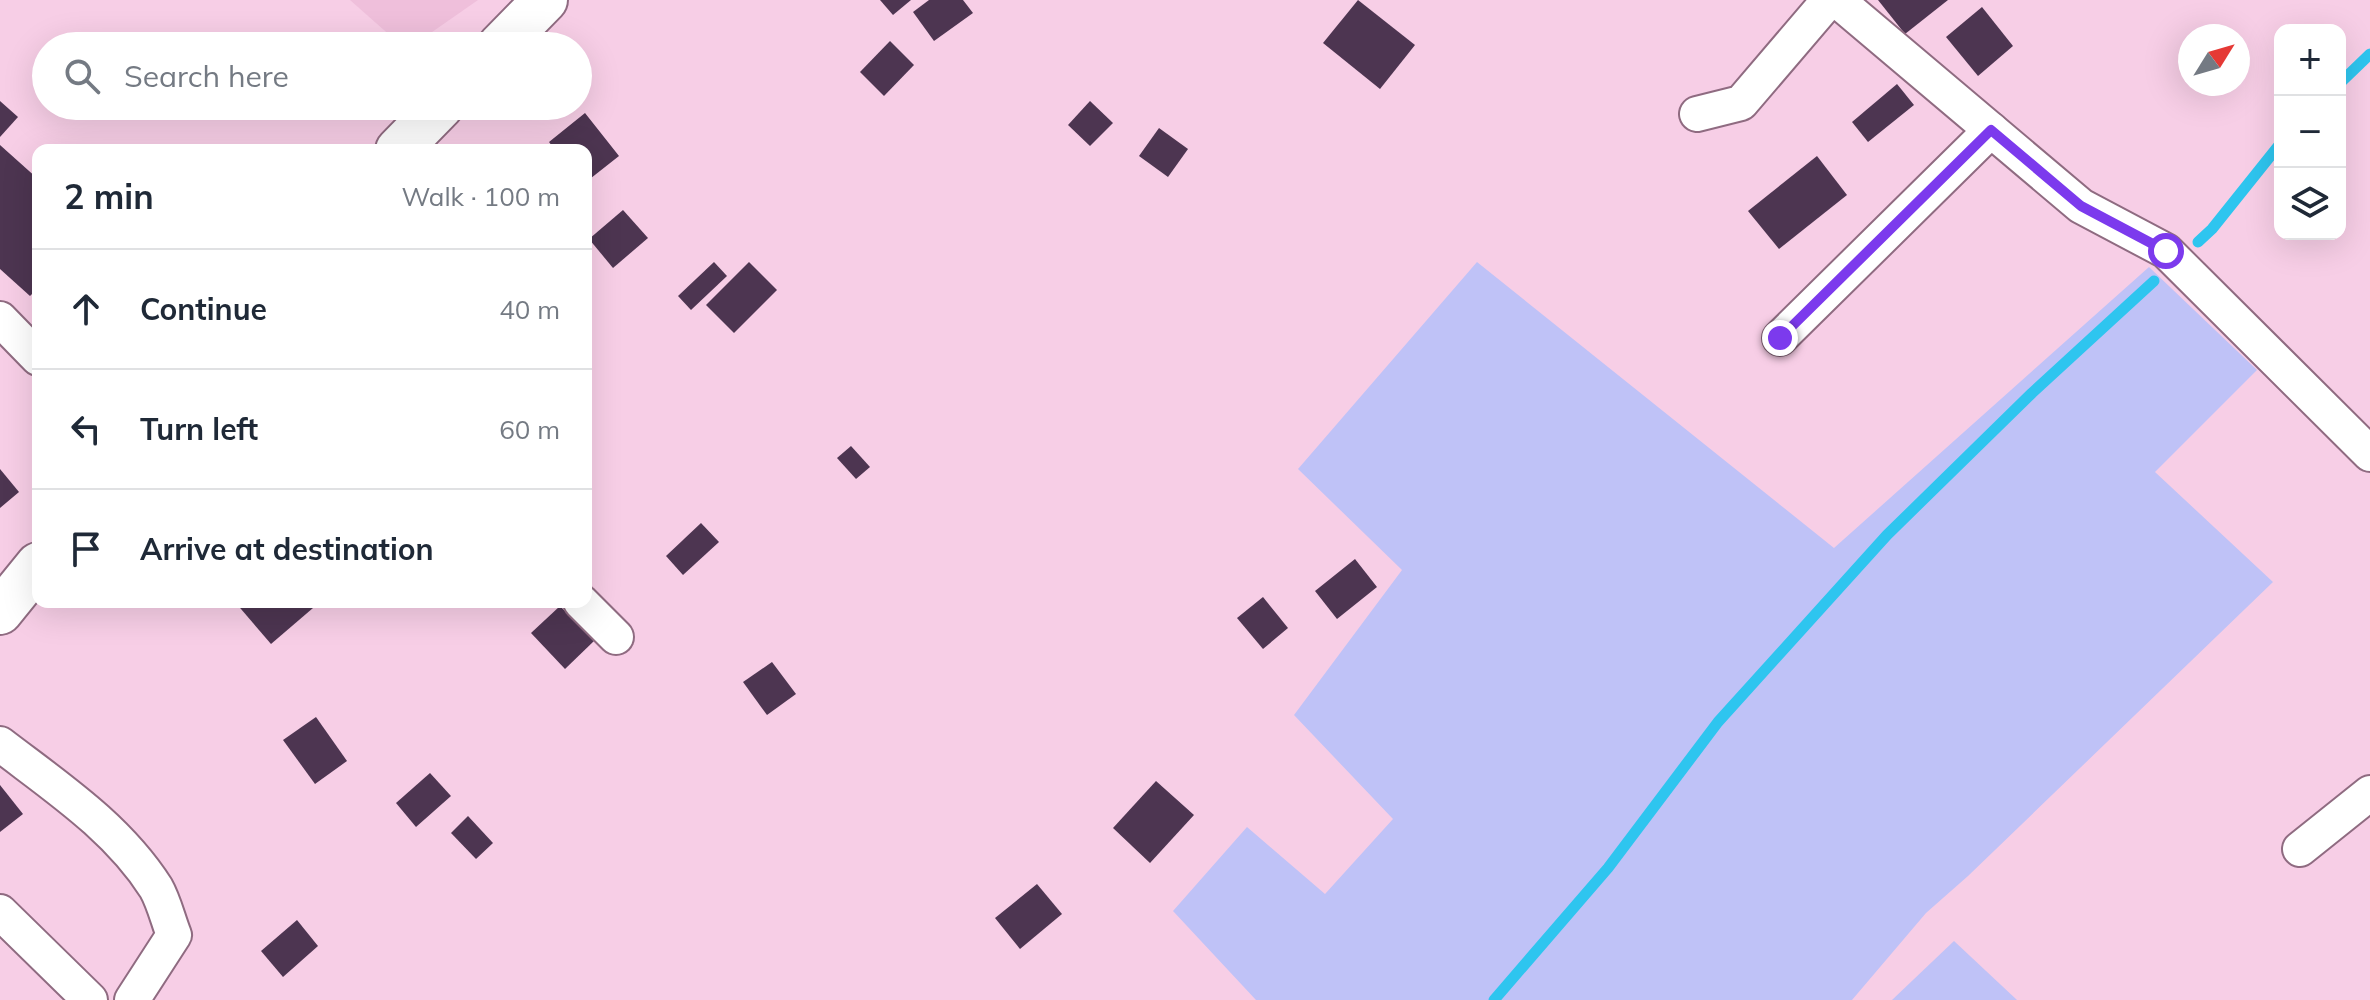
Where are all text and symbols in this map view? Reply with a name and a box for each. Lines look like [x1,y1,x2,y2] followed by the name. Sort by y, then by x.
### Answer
[2178,24,2250,96] north arrow
[2274,24,2346,240] map controls
[2274,24,2346,96] button: +
[32,32,592,120] search box
[60,54,104,98] icon: search
[124,57,289,95] text: Search here
[2274,96,2346,168] button: −
[2274,168,2346,240] button: layers
[64,175,154,218] text: 2 min
[401,180,560,213] text: Walk · 100 m
[2148,233,2184,269] route start
[64,287,108,331] icon: ahead
[140,290,267,328] text: Continue
[499,293,560,326] text: 40 m
[1762,320,1798,356] route end
[64,407,108,451] icon: left
[140,410,258,448] text: Turn left
[499,413,560,446] text: 60 m
[64,527,108,571] icon: arrive
[140,530,434,568] text: Arrive at destination

